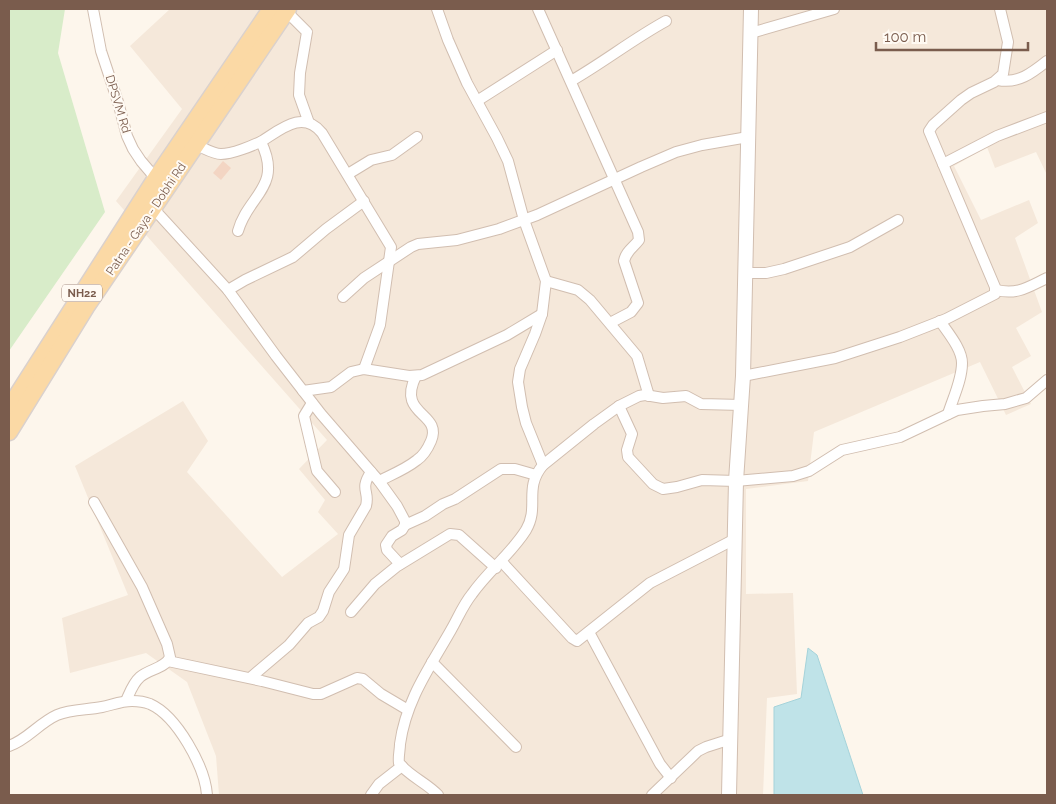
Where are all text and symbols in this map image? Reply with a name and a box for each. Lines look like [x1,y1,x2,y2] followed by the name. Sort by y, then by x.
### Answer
[876,20,1028,52] scale bar
[884,28,926,46] text: 100 m
[103,73,133,135] street label: DPSVM Rd
[103,160,189,278] street label: Patna - Gaya - Dobhi Rd
[62,284,102,302] road number: NH22

